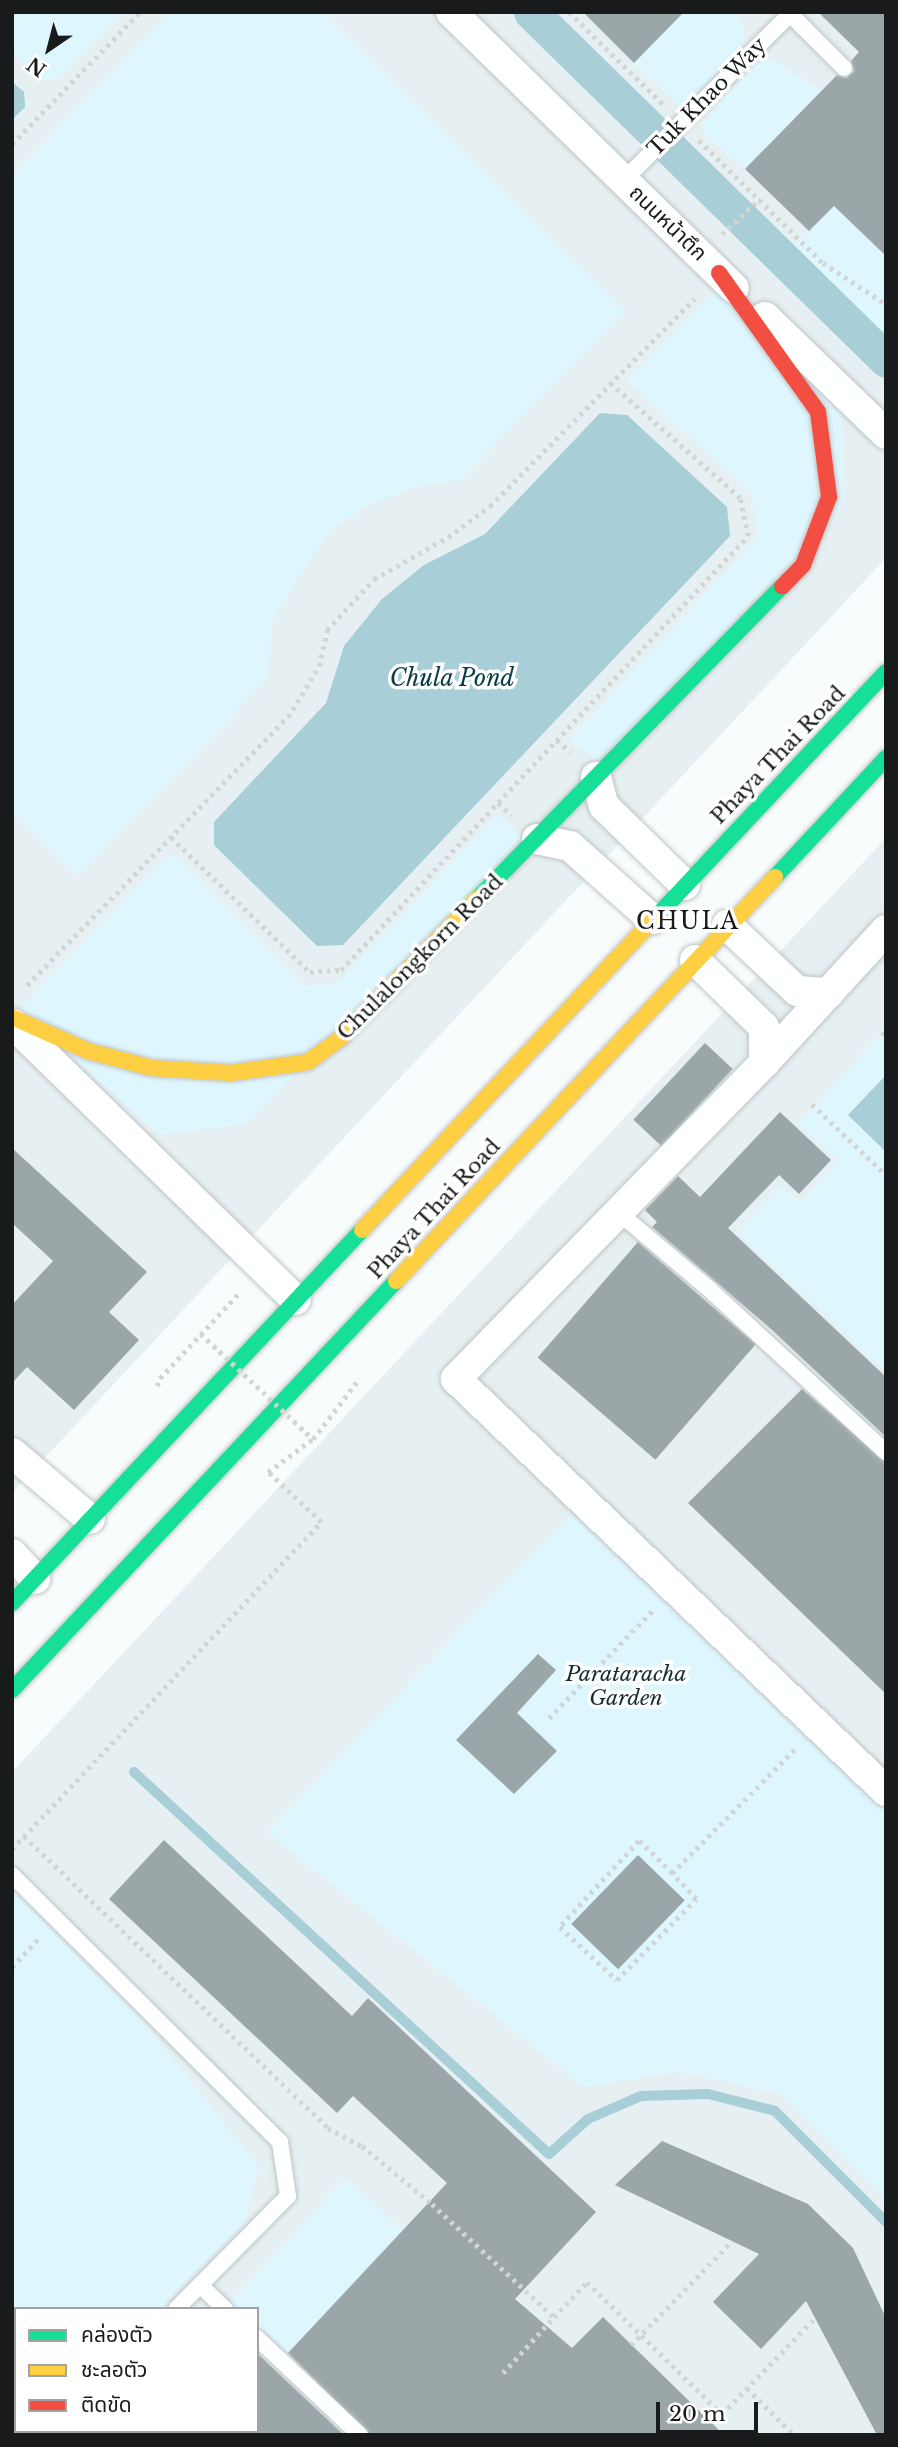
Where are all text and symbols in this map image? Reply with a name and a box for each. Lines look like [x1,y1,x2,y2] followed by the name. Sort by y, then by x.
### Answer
[14,14,84,84] north arrow
[642,32,772,162] street label: Tuk Khao Way
[23,52,51,81] text: N
[624,180,712,266] street label: ถนนหน้าตึก
[389,664,515,692] water label: Chula Pond
[705,680,851,830] street label: Phaya Thai Road
[332,869,508,1045] street label: Chulalongkorn Road
[637,907,739,935] district label: CHULA
[362,1134,506,1284] street label: Phaya Thai Road
[566,1661,686,1711] park label: Parataracha Garden
[14,2307,259,2433] legend
[81,2322,153,2348] text: คล่องตัว
[81,2357,147,2383] text: ชะลอตัว
[660,2388,762,2432] scale bar
[81,2392,132,2418] text: ติดขัด
[669,2401,726,2427] text: 20 m

